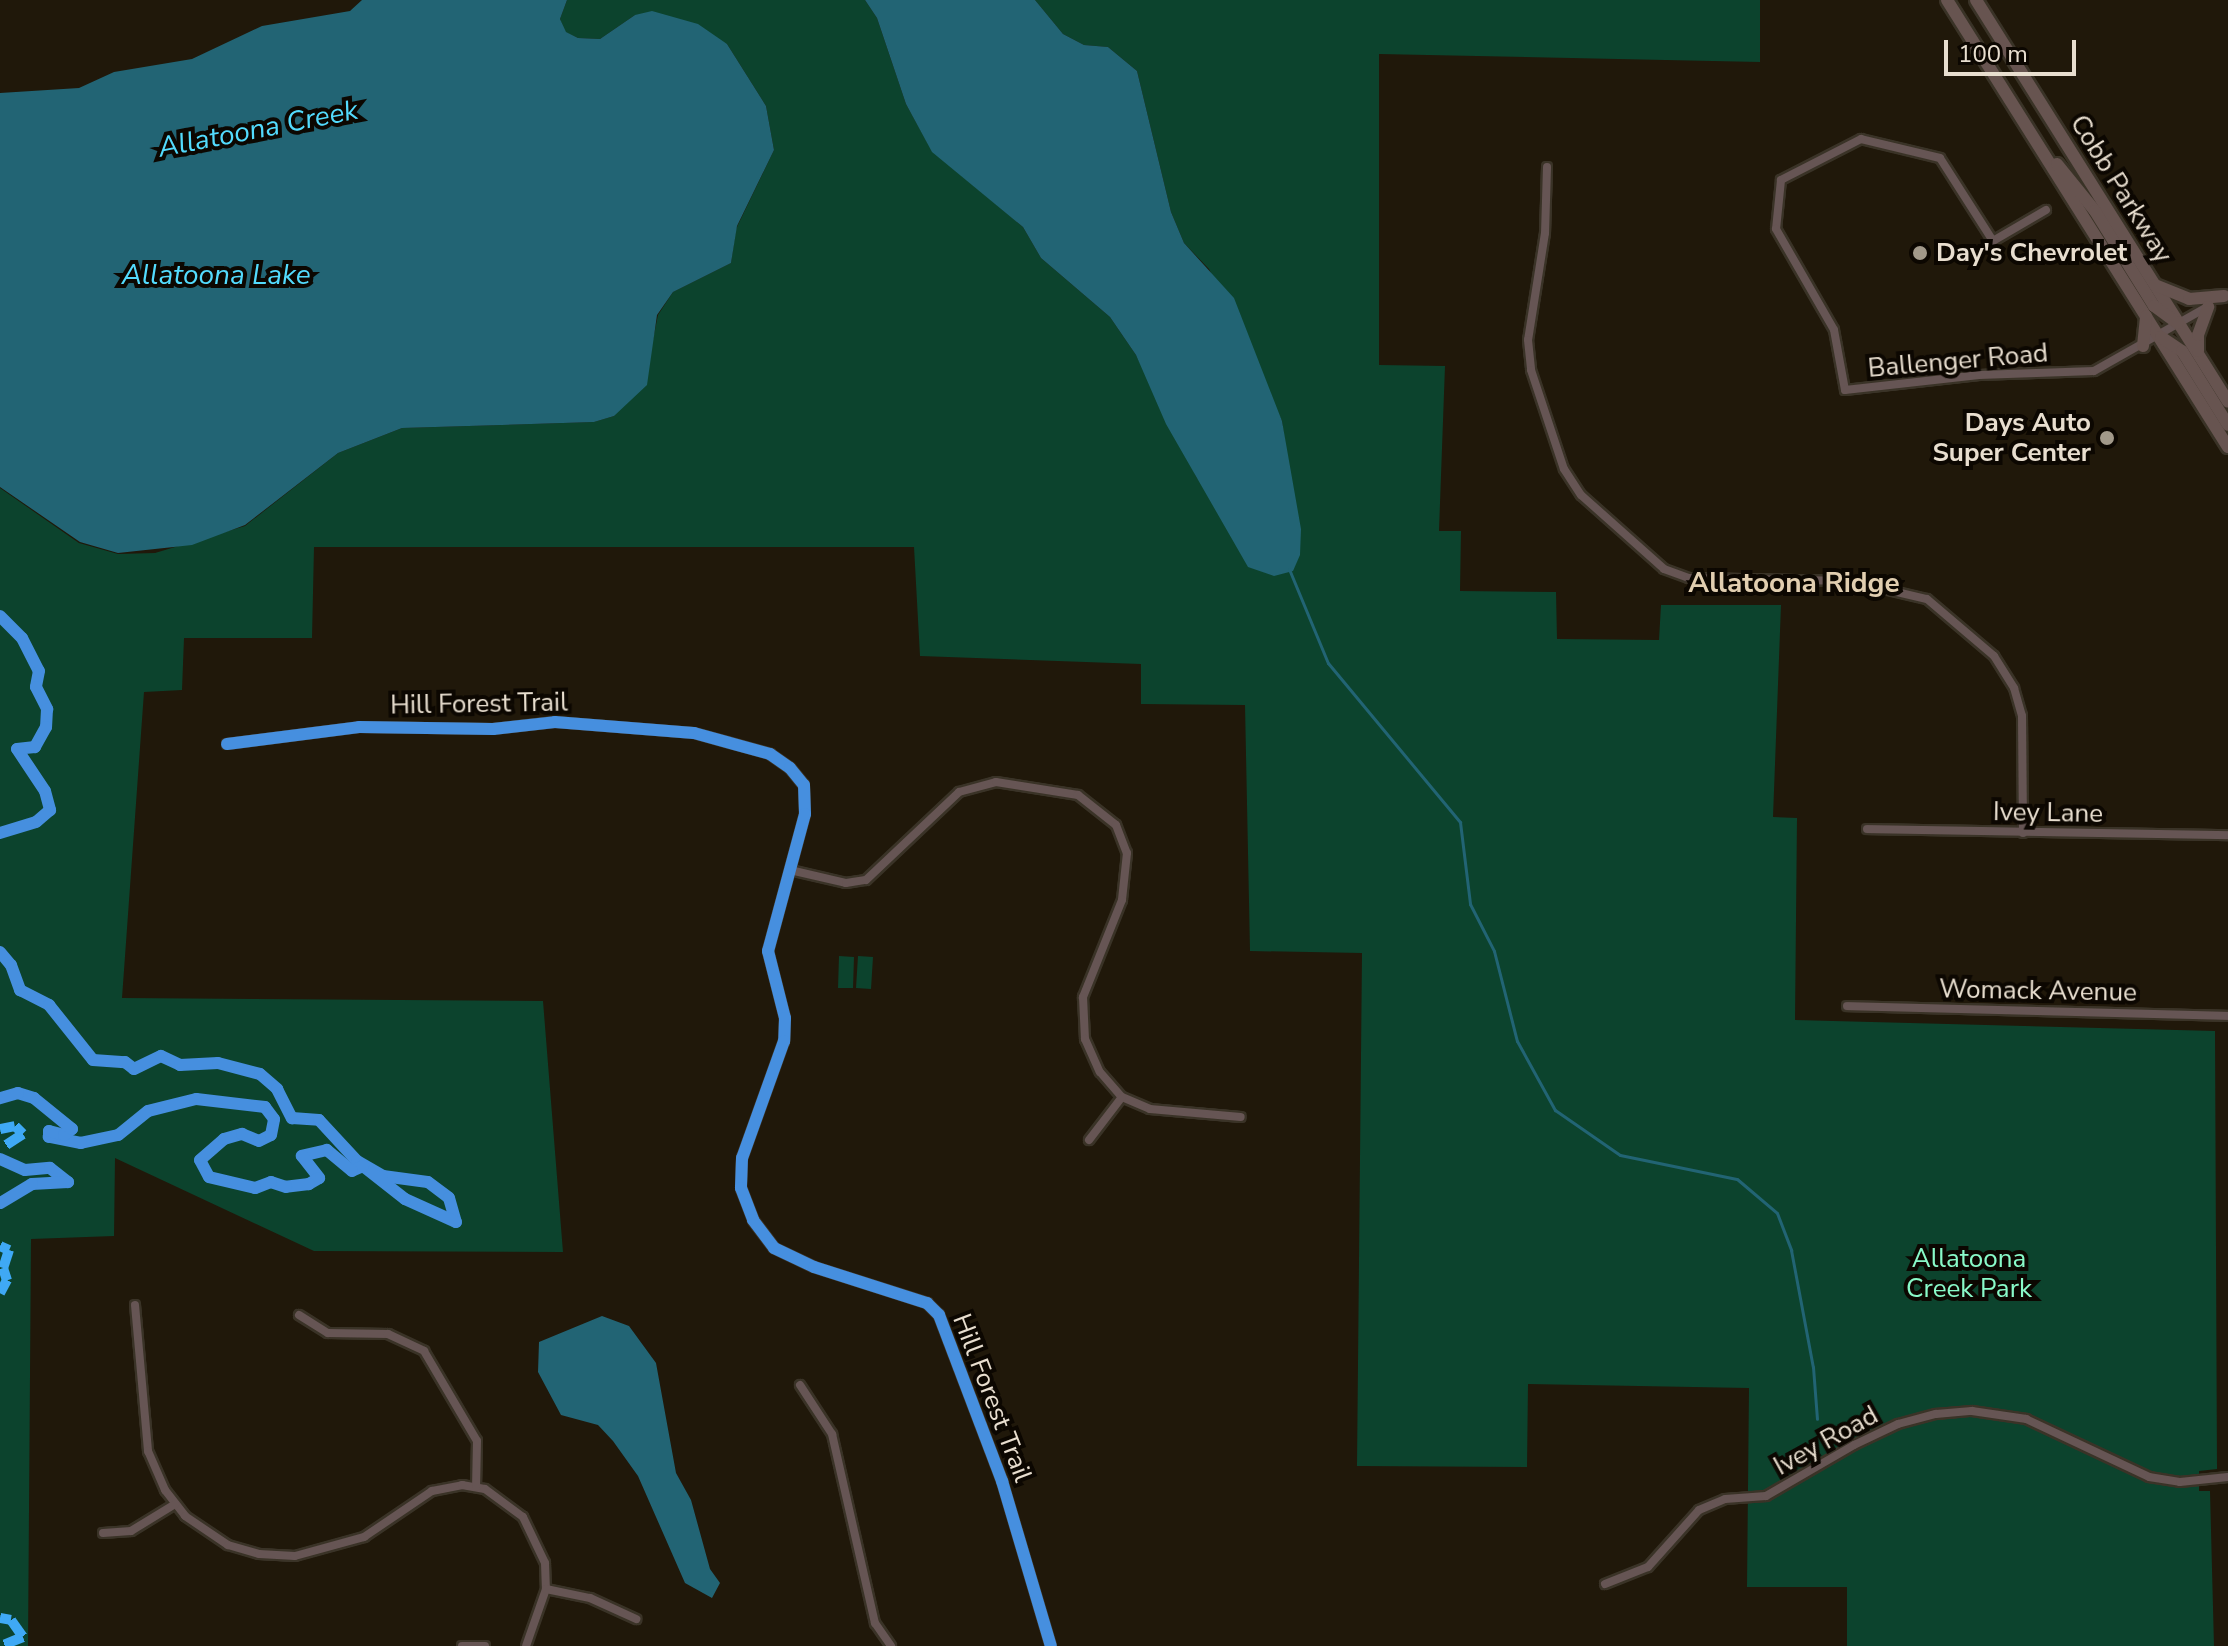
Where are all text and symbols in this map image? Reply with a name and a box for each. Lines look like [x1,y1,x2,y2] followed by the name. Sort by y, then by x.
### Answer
[1948,24,2080,74] scale bar
[1958,38,2028,70] text: 100 m
[155,93,361,165] water label: Allatoona Creek
[2063,109,2179,269] street label: Cobb Parkway
[1936,237,2127,269] place label: Day's Chevrolet
[1911,244,1929,262] marker: Day's Chevrolet
[121,258,311,292] water label: Allatoona Lake
[1867,338,2049,384] street label: Ballenger Road
[1932,407,2091,468] place label: Days Auto Super Center
[2098,429,2116,447] marker: Days Auto Super Center
[1688,566,1900,600] district label: Allatoona Ridge
[390,687,568,721] street label: Hill Forest Trail
[1993,796,2103,830] street label: Ivey Lane
[1939,974,2137,1008] street label: Womack Avenue
[1906,1243,2032,1304] park label: Allatoona Creek Park
[946,1310,1038,1486] street label: Hill Forest Trail
[1769,1400,1883,1482] street label: Ivey Road

